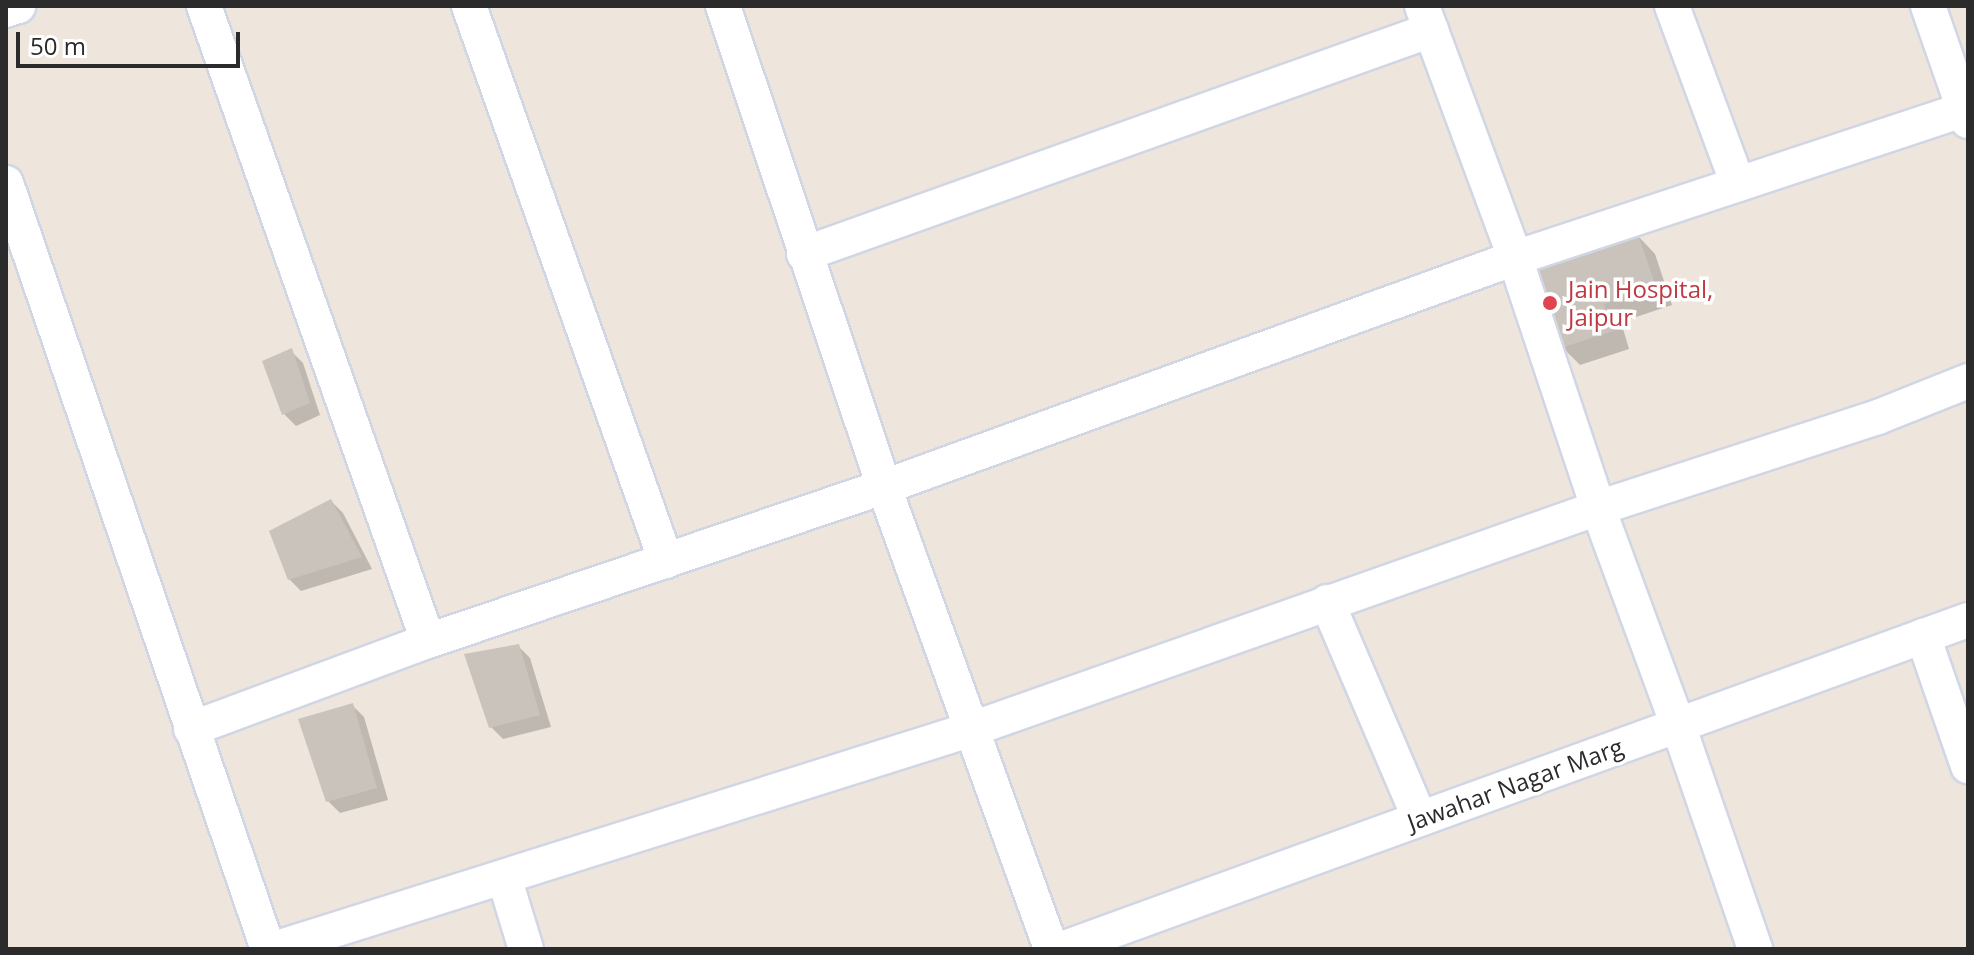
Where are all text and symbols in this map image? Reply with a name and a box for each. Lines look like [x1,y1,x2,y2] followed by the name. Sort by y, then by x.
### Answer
[20,16,244,66] scale bar
[30,29,86,62] text: 50 m
[1568,275,1713,331] place label: Jain Hospital, Jaipur
[1539,292,1561,314] marker: Jain Hospital, Jaipur
[1403,732,1627,836] street label: Jawahar Nagar Marg

